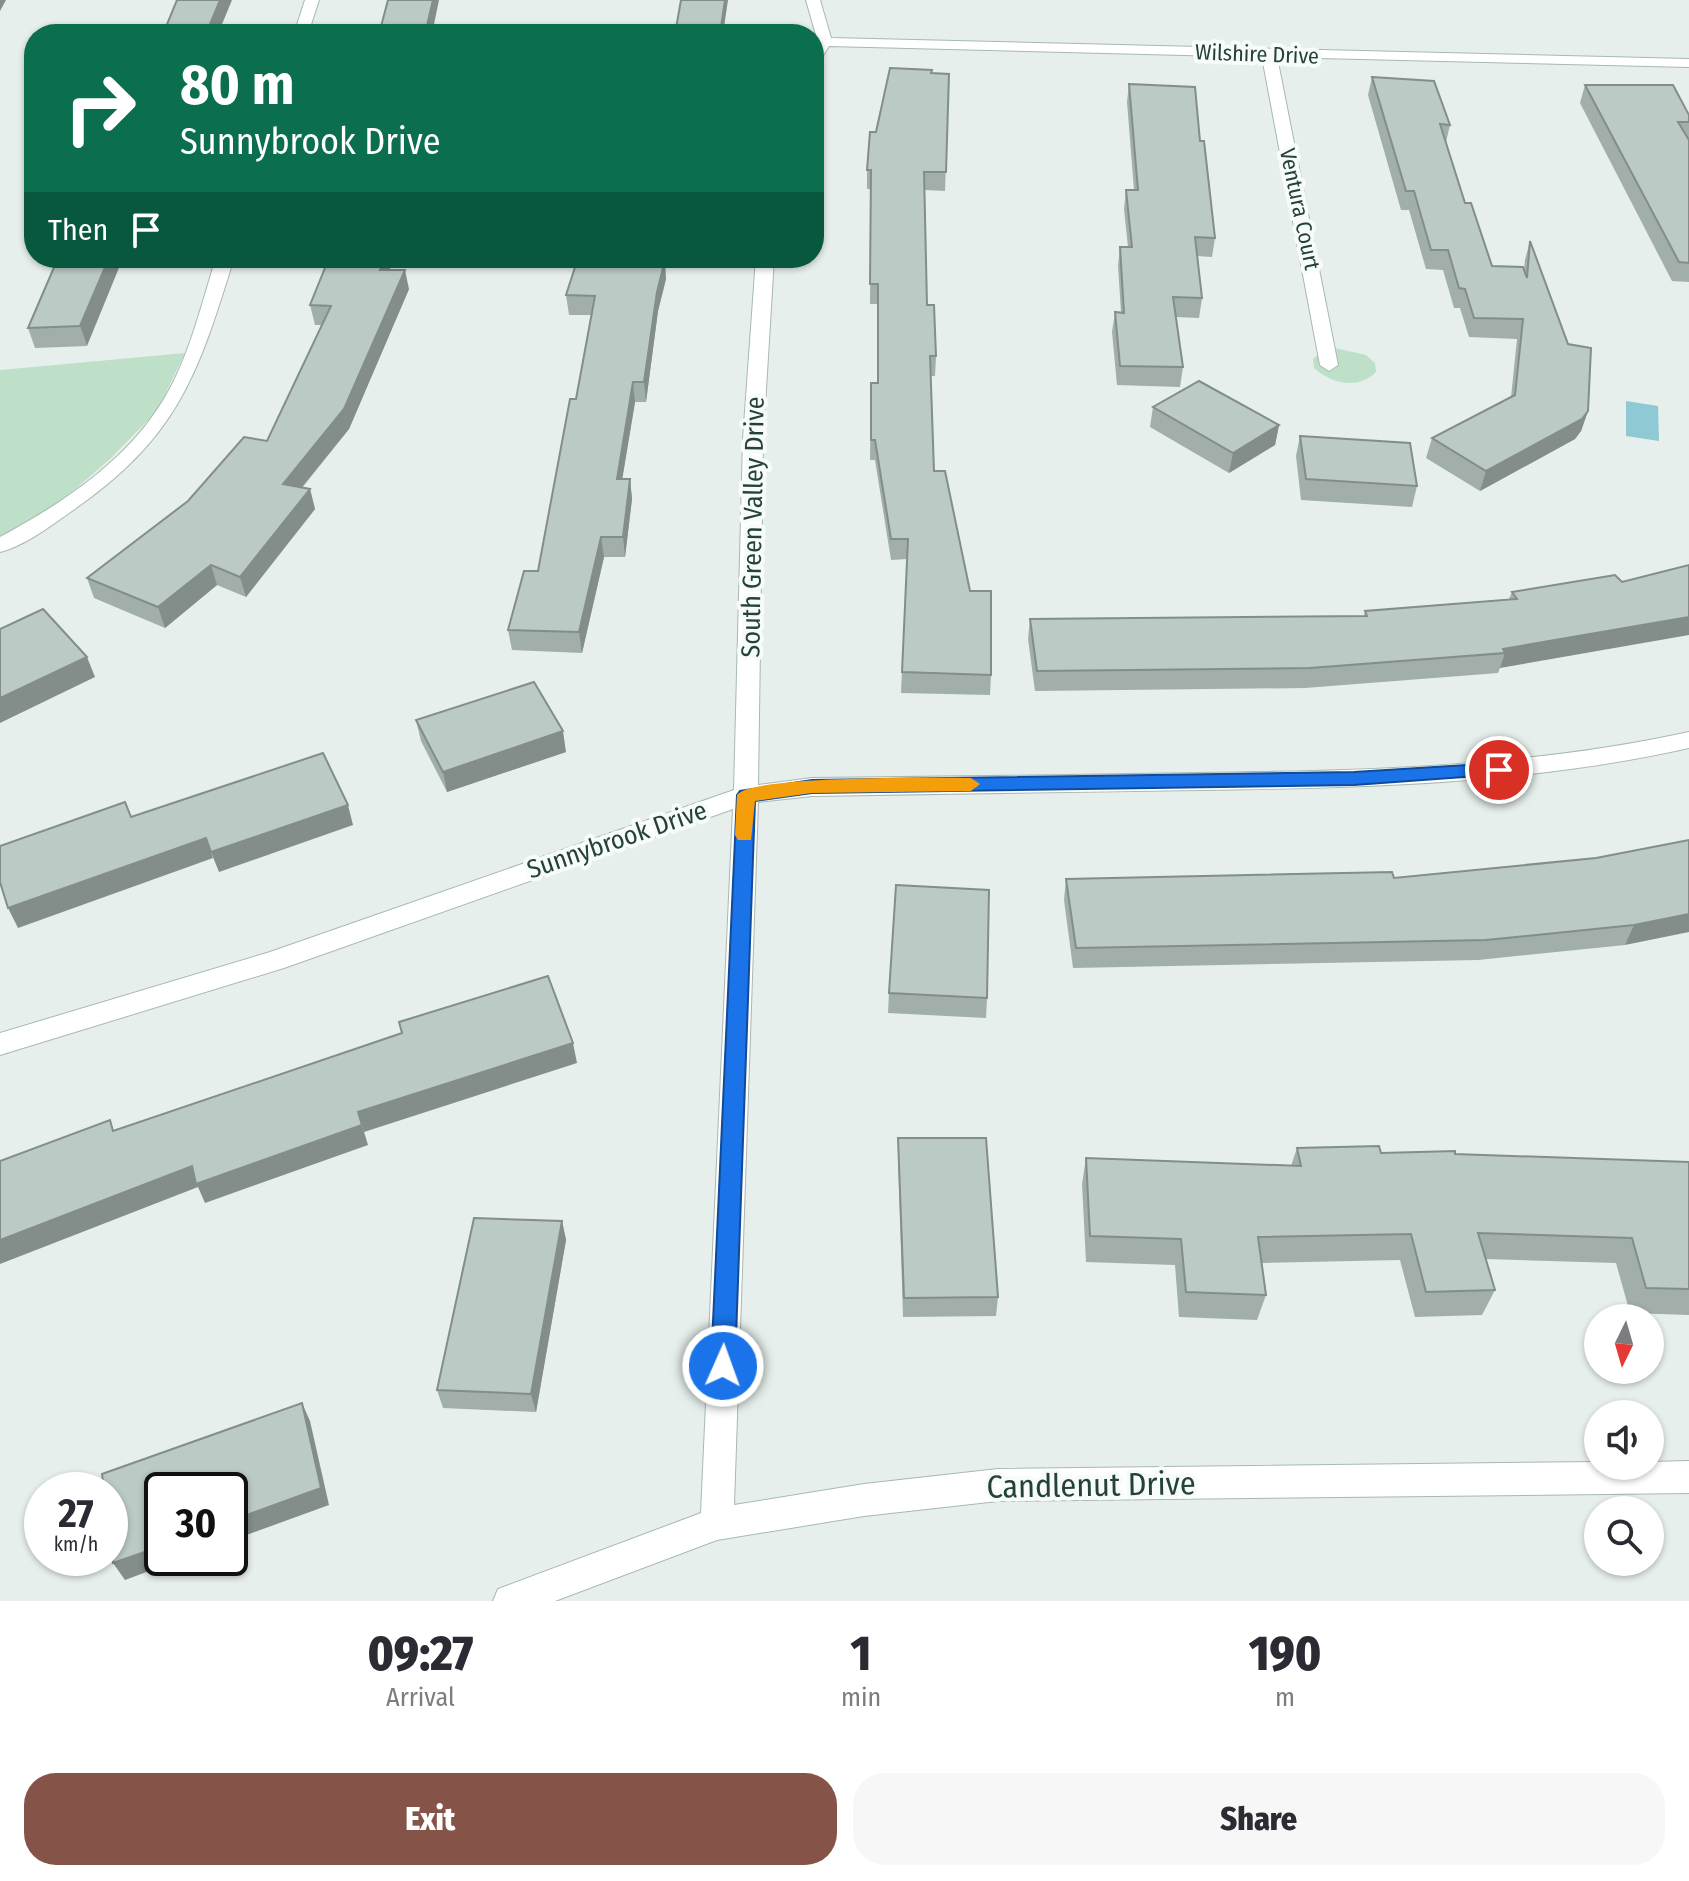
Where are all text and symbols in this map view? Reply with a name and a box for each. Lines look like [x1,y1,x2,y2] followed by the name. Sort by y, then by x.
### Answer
[1195,38,1319,70] street label: Wilshire Drive
[180,52,295,119] text: 80 m
[48,56,152,160] icon: right
[180,120,440,164] text: Sunnybrook Drive
[1274,146,1326,273] street label: Ventura Court
[124,208,168,252] icon: arrive
[48,212,108,248] text: Then
[735,396,771,658] street label: South Green Valley Drive
[1465,736,1533,804] pin
[1477,748,1521,792] icon: arrive
[523,795,711,885] street label: Sunnybrook Drive
[1584,1304,1664,1384] north arrow
[1584,1304,1664,1576] map controls
[681,1324,765,1408] position arrow
[1584,1400,1664,1480] button: sound
[986,1464,1196,1506] street label: Candlenut Drive
[144,1472,248,1576] speed limit sign: 30
[58,1490,94,1538] text: 27
[1584,1496,1664,1576] button: search
[54,1532,98,1556] text: km/h
[368,1625,473,1683] text: 09:27
[851,1625,871,1683] text: 1
[1249,1625,1321,1683] text: 190
[386,1682,455,1713] text: Arrival
[841,1682,881,1713] text: min
[1275,1682,1295,1713] text: m
[24,1773,837,1865] button: Exit
[853,1773,1665,1865] button: Share

